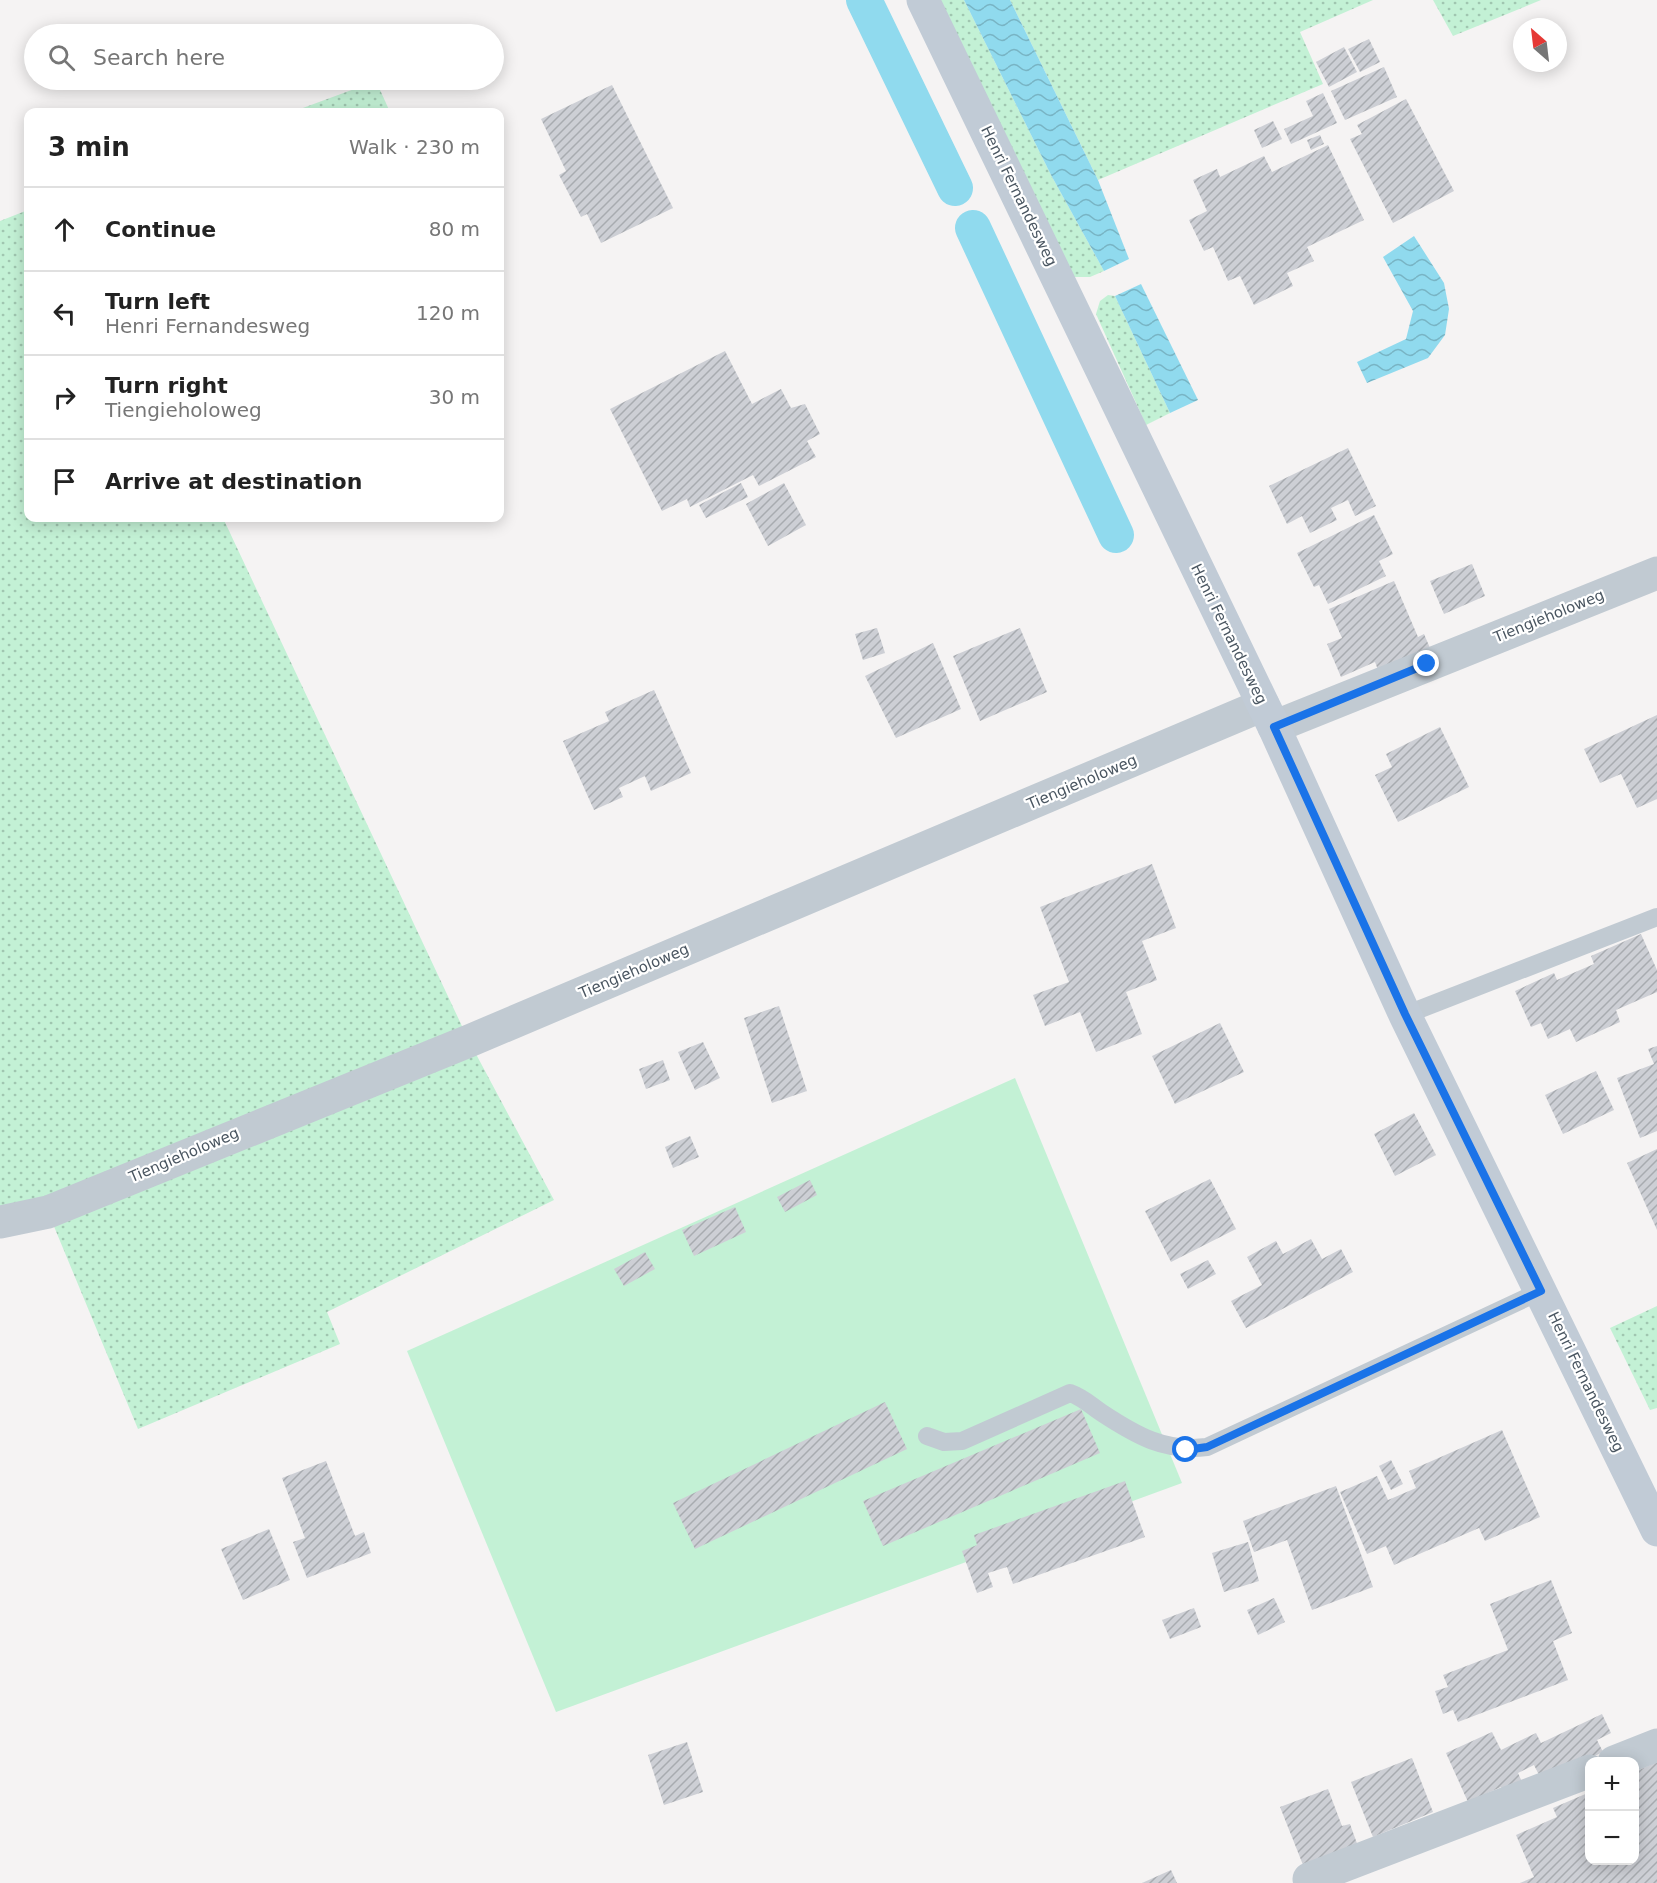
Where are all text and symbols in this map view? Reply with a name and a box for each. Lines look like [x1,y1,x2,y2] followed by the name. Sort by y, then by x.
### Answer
[1513,18,1567,72] north arrow
[24,24,504,90] search box
[45,41,78,74] icon: search
[93,45,225,70] text: Search here
[977,123,1061,269] street label: Henri Fernandesweg
[48,132,130,162] text: 3 min
[349,135,480,159] text: Walk · 230 m
[48,213,81,246] icon: ahead
[105,217,216,242] text: Continue
[429,217,480,241] text: 80 m
[105,289,210,314] text: Turn left
[48,297,81,330] icon: left
[416,301,480,325] text: 120 m
[105,314,310,338] text: Henri Fernandesweg
[105,373,228,398] text: Turn right
[48,381,81,414] icon: right
[429,385,480,409] text: 30 m
[105,398,262,422] text: Tiengieholoweg
[48,465,81,498] icon: arrive
[105,469,362,494] text: Arrive at destination
[1187,561,1271,707] street label: Henri Fernandesweg
[1490,586,1607,647] street label: Tiengieholoweg
[1413,650,1439,676] route end
[1023,751,1140,814] street label: Tiengieholoweg
[575,940,692,1003] street label: Tiengieholoweg
[125,1124,242,1187] street label: Tiengieholoweg
[1544,1309,1628,1455] street label: Henri Fernandesweg
[1172,1436,1198,1462] route start
[1585,1757,1639,1865] map controls
[1585,1757,1639,1811] button: +
[1585,1811,1639,1865] button: −

